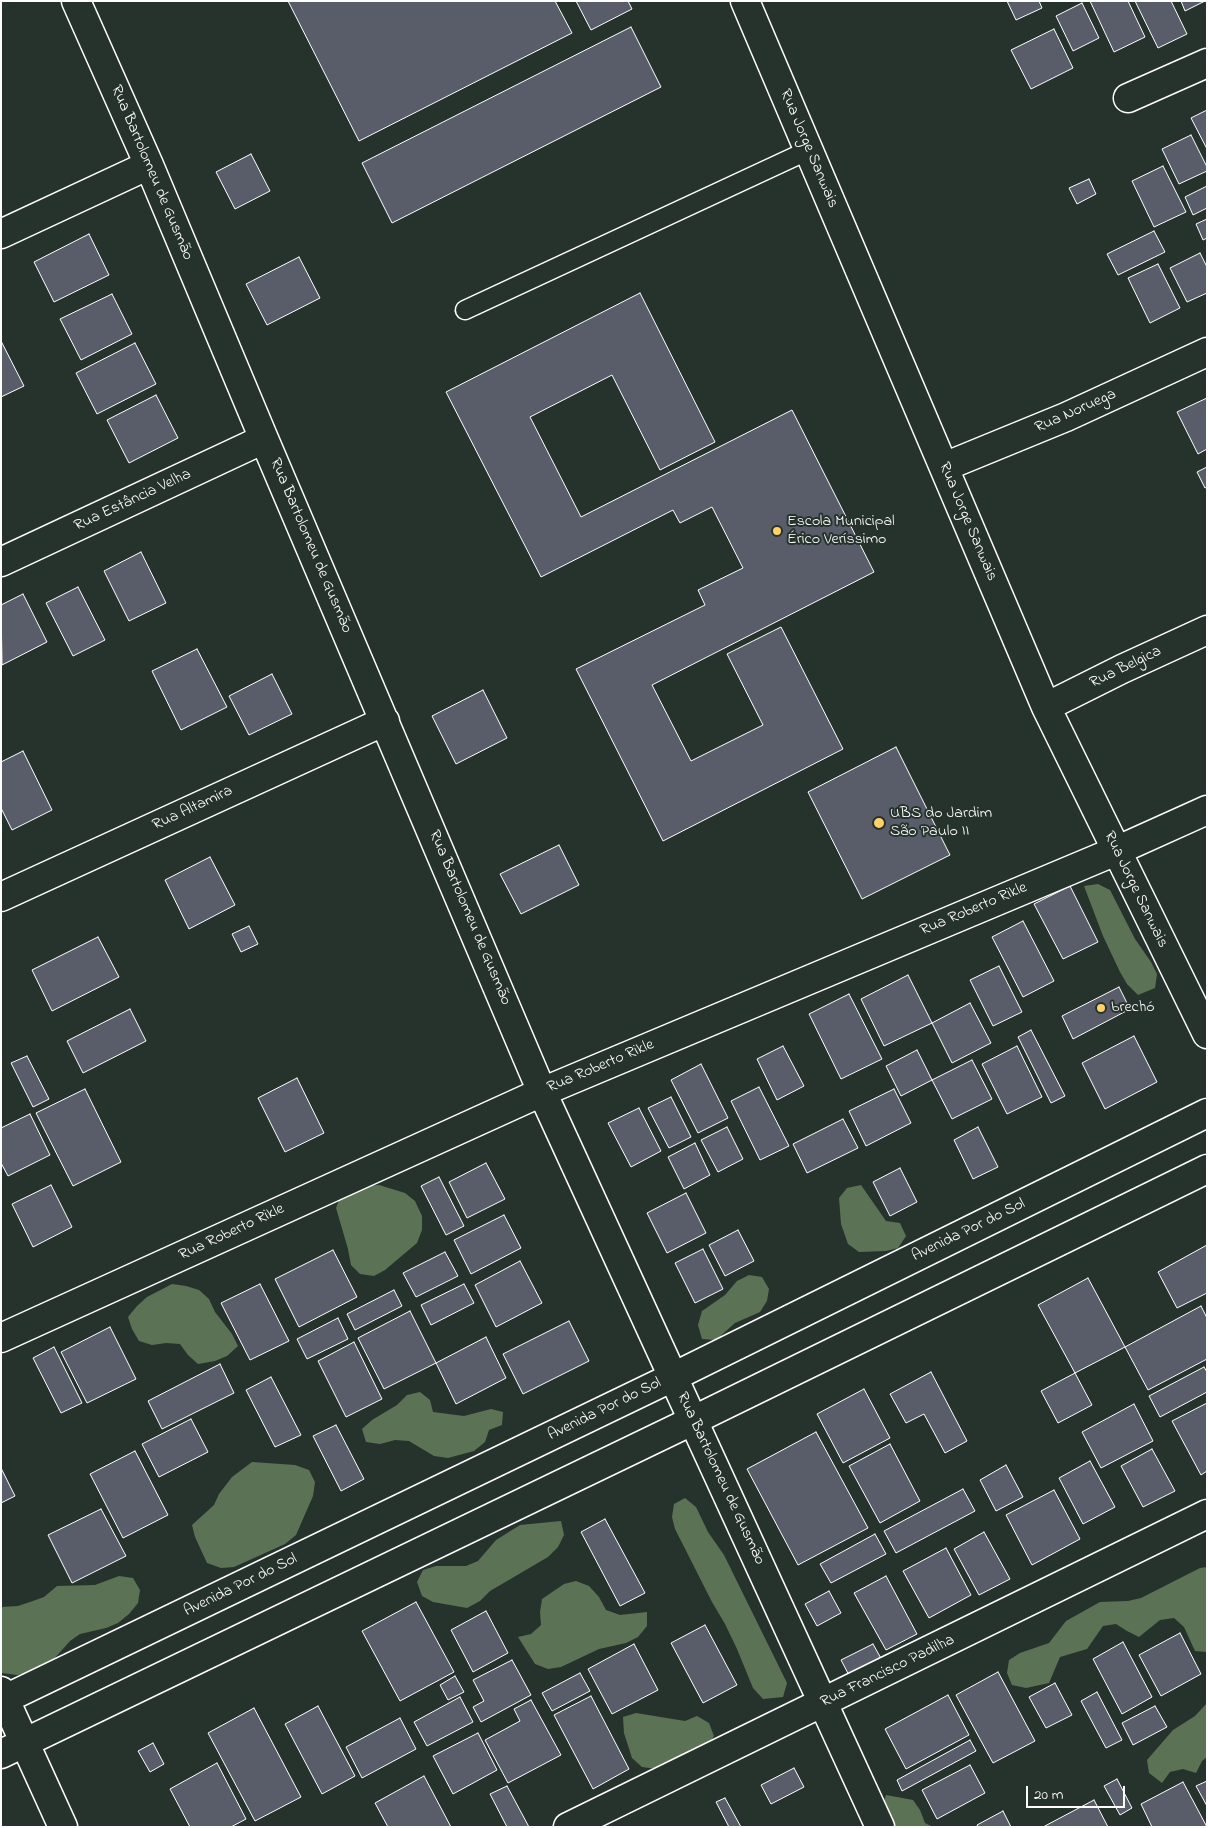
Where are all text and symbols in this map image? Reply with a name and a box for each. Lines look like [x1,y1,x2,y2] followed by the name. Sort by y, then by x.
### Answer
[105,83,197,263] street label: Rua Bartolomeu de Gusmão
[774,87,842,211] street label: Rua Jorge Sanwais
[1032,386,1120,438] street label: Rua Noruega
[264,456,356,636] street label: Rua Bartolomeu de Gusmão
[933,460,1001,584] street label: Rua Jorge Sanwais
[72,466,194,536] street label: Rua Estância Velha
[787,512,895,550] place label: Escola Municipal Érico Veríssimo
[771,525,783,537] marker: Escola Municipal Érico Veríssimo
[1087,642,1165,694] street label: Rua Belgica
[150,782,236,836] street label: Rua Altamira
[890,804,992,842] place label: UBS do Jardim São Paulo II
[872,816,886,830] marker: UBS do Jardim São Paulo II
[423,828,515,1008] street label: Rua Bartolomeu de Gusmão
[1099,829,1171,951] street label: Rua Jorge Sanwais
[918,879,1030,941] street label: Rua Roberto Rikle
[1111,998,1155,1018] place label: brechó
[1095,1002,1107,1014] marker: brechó
[545,1036,657,1098] street label: Rua Roberto Rikle
[909,1195,1029,1267] street label: Avenida Por do Sol
[176,1200,288,1266] street label: Rua Roberto Rikle
[545,1374,665,1446] street label: Avenida Por do Sol
[672,1390,768,1568] street label: Rua Bartolomeu de Gusmão
[181,1550,301,1622] street label: Avenida Por do Sol
[818,1631,958,1713] street label: Rua Francisco Padilha
[1028,1776,1127,1808] scale bar
[1034,1784,1063,1806] text: 20 m

